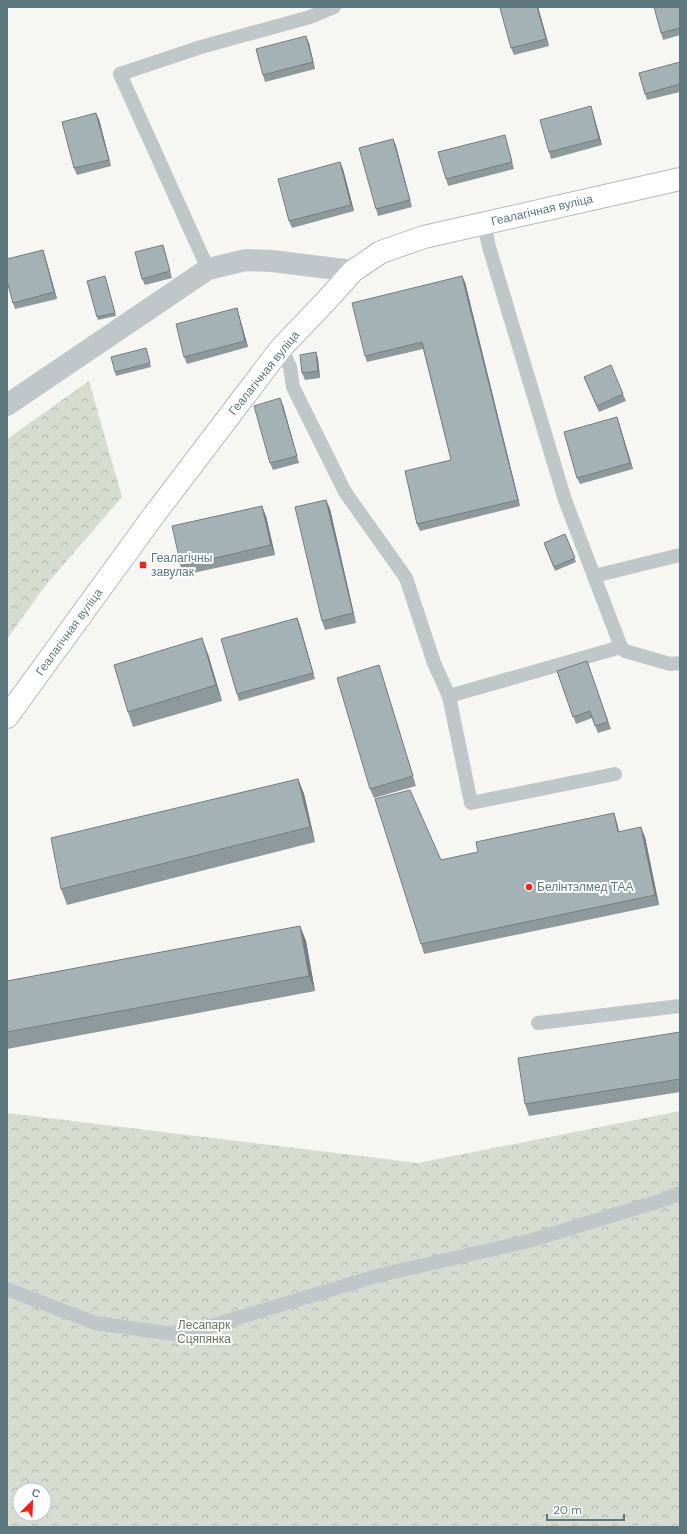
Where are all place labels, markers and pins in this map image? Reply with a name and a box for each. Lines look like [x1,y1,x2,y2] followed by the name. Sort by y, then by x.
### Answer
[151,550,212,580] place label: Геалагічны завулак
[138,560,148,570] marker: Геалагічны завулак
[537,879,634,895] place label: Белінтэлмед ТАА
[524,882,534,892] marker: Белінтэлмед ТАА

